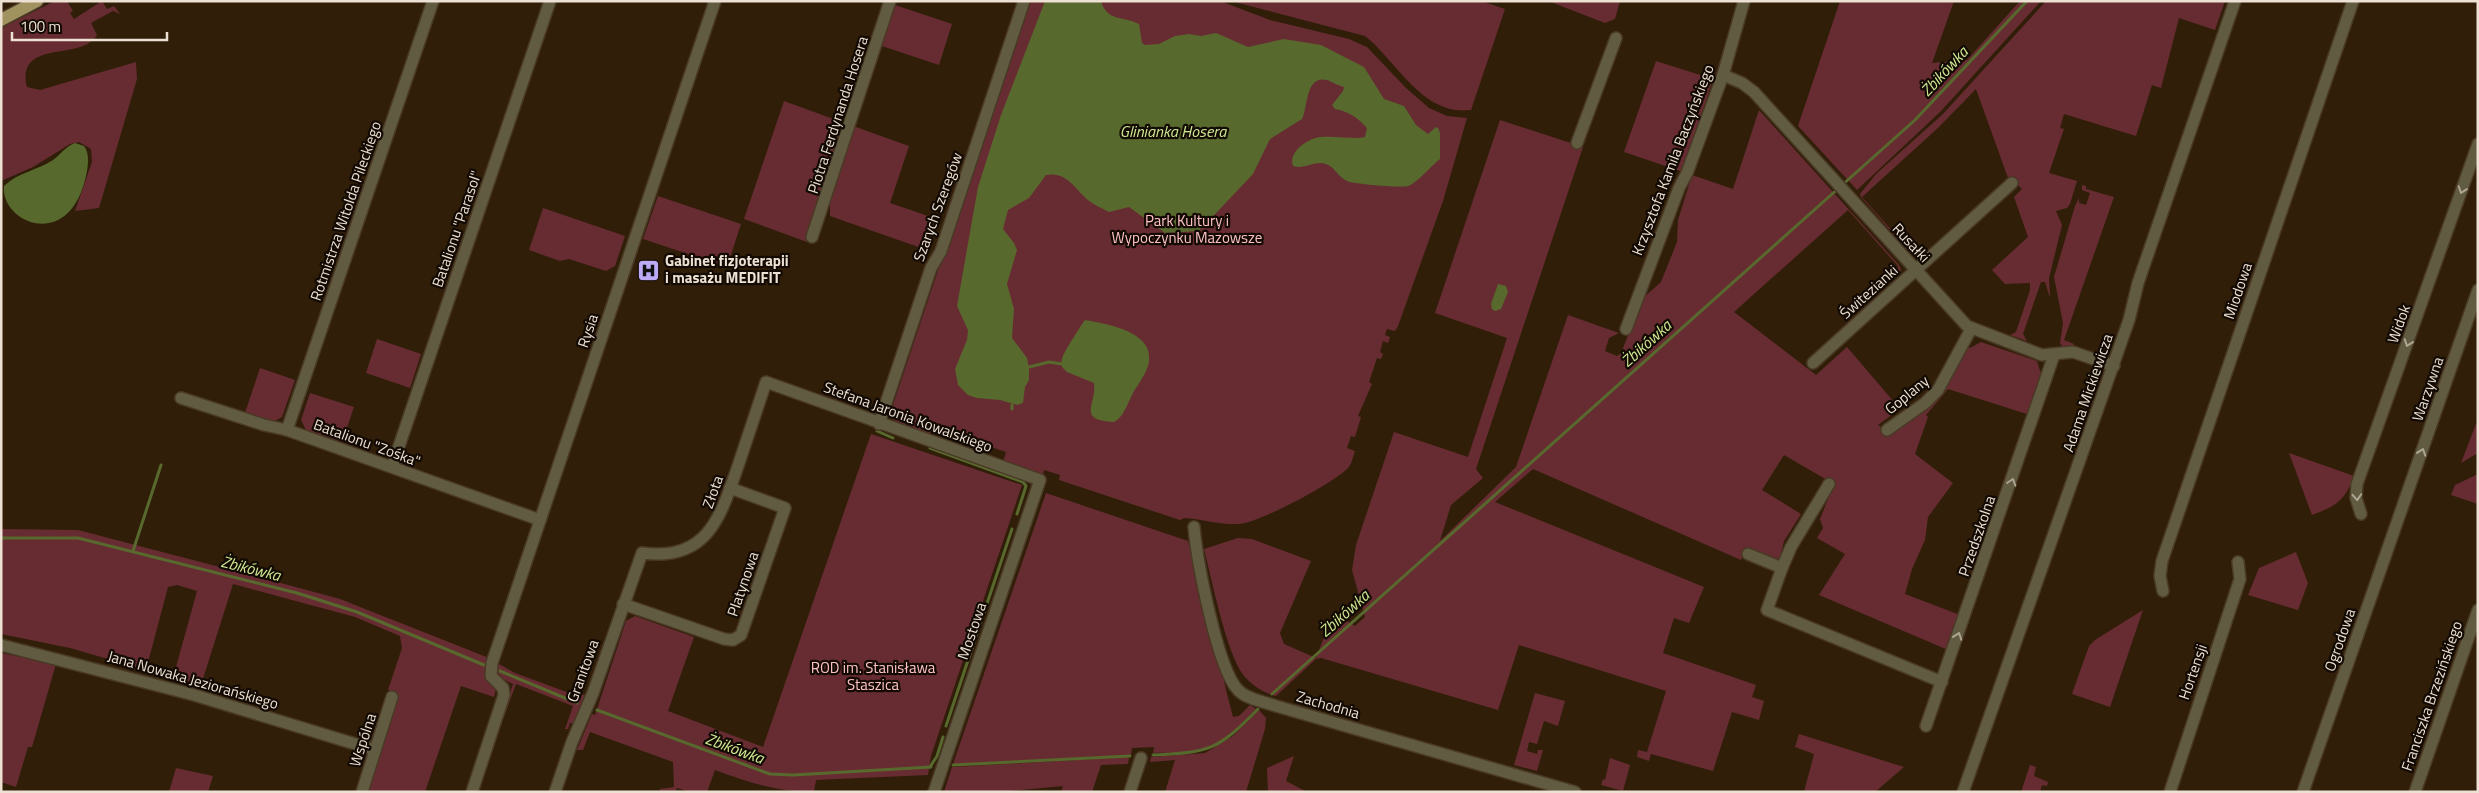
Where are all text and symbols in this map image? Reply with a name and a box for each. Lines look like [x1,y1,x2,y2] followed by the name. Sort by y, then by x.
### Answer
[12,10,168,42] scale bar
[20,15,61,38] text: 100 m
[801,33,874,197] street label: Piotra Ferdynanda Hosera
[1915,40,1974,101] water label: Żbikówka
[1625,61,1720,259] street label: Krzysztofa Kamila Baczyńskiego
[304,118,387,304] street label: Rotmistrza Witolda Pileckiego
[1120,119,1227,143] water label: Glinianka Hosera
[907,149,968,265] street label: Szarych Szeregów
[426,167,487,290] street label: Batalionu "Parasol"
[2458,185,2468,194] one-way arrow
[1112,209,1262,249] park label: Park Kultury i Wypoczynku Mazowsze
[1887,218,1936,268] street label: Rusałki
[665,249,789,289] place label: Gabinet fizjoterapii i masażu MEDIFIT
[637,258,661,282] hospital icon: Gabinet fizjoterapii i masażu MEDIFIT
[1834,259,1903,324] street label: Świtezianki
[2217,259,2258,322] street label: Miodowa
[2381,301,2416,346] street label: Widok
[571,310,604,351] street label: Rysia
[1616,313,1677,372] water label: Żbikówka
[2057,330,2119,455] street label: Adama Mickiewicza
[2404,339,2414,347] one-way arrow
[2406,353,2449,424] street label: Warzywna
[1880,370,1934,420] street label: Goplany
[820,375,996,458] street label: Stefana Jaronia Kowalskiego
[311,413,424,473] street label: Batalionu "Zośka"
[2416,448,2426,456] one-way arrow
[696,472,729,511] street label: Złota
[2006,479,2016,487] one-way arrow
[1952,492,2001,579] street label: Przedszkolna
[2351,493,2362,501] one-way arrow
[721,548,764,619] street label: Platynowa
[219,549,284,587] water label: Żbikówka
[1314,583,1375,642] water label: Żbikówka
[951,599,992,663] street label: Mostowa
[2318,605,2361,674] street label: Ogrodowa
[2395,618,2468,774] street label: Franciszka Brzezińskiego
[1952,632,1962,641] one-way arrow
[561,636,605,705] street label: Granitowa
[2172,641,2213,703] street label: Hortensji
[105,644,281,715] street label: Jana Nowaka Jeziorańskiego
[811,656,936,696] park label: ROD im. Stanisława Staszica
[1294,685,1363,725] street label: Zachodnia
[343,710,382,770] street label: Wspólna
[702,726,768,770] water label: Żbikówka

